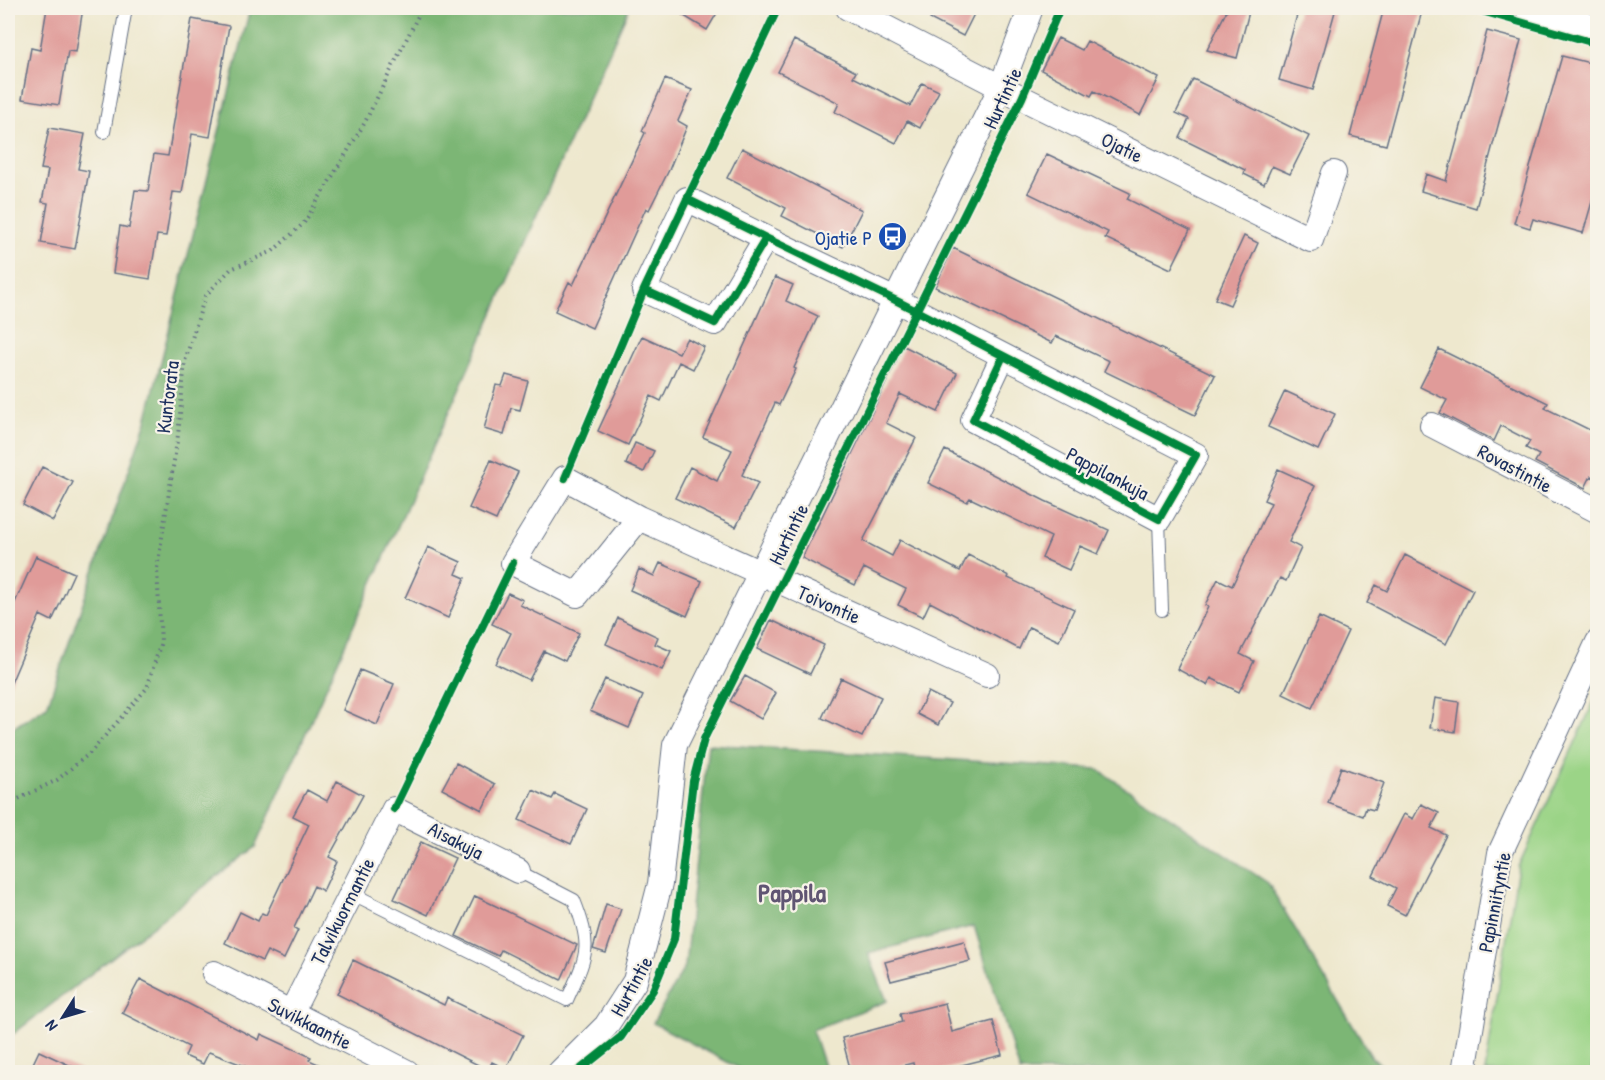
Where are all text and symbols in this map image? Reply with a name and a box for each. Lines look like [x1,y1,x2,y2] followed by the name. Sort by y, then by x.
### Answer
[976,63,1028,133] street label: Hurtintie
[1097,125,1147,169] street label: Ojatie
[877,221,909,253] bus stop icon: Ojatie P
[815,224,872,251] place label: Ojatie P
[149,359,185,435] street label: Kuntorata
[1473,437,1557,499] street label: Rovastintie
[1062,440,1154,506] street label: Pappilankuja
[762,499,814,569] street label: Hurtintie
[793,578,865,630] street label: Toivontie
[424,815,488,865] street label: Aisakuja
[1471,850,1517,954] street label: Papinniityntie
[303,853,381,969] street label: Talvikuormantie
[758,875,827,911] district label: Pappila
[603,951,659,1021] street label: Hurtintie
[33,987,93,1047] north arrow
[264,990,356,1056] street label: Suvikkaantie
[39,1016,62,1036] text: N

